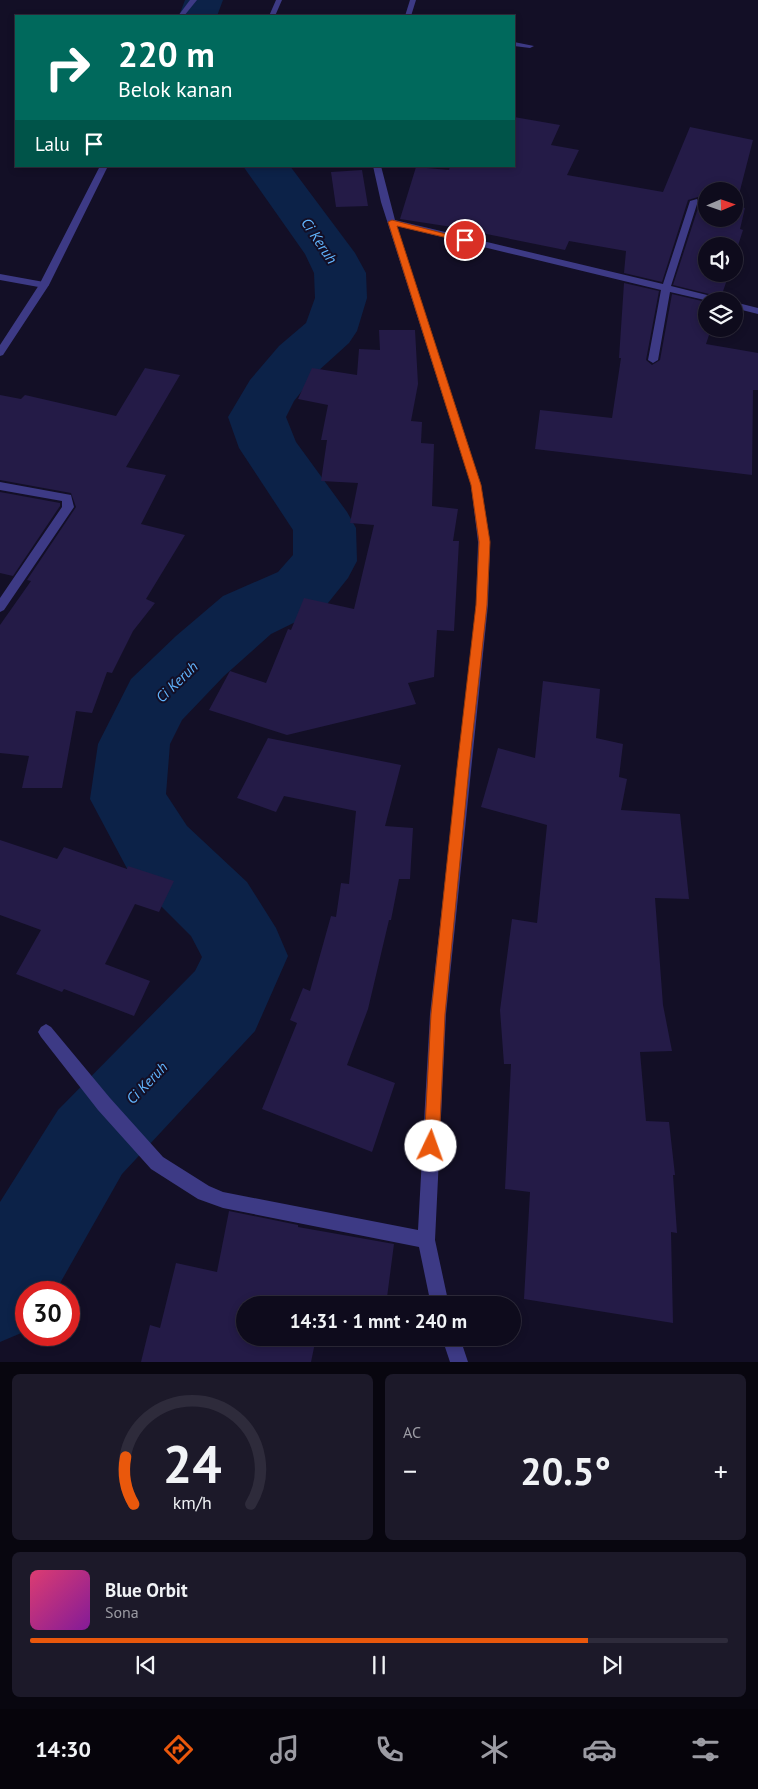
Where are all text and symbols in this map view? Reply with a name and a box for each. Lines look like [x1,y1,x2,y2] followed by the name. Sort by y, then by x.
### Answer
[118,31,215,77] text: 220 m
[35,35,100,100] icon: right
[118,75,232,103] text: Belok kanan
[80,130,108,158] icon: arrive
[35,132,70,156] text: Lalu
[698,182,742,228] north arrow
[698,182,743,337] map controls
[297,214,342,267] water label: Ci Keruh
[444,219,486,261] pin
[451,226,479,254] icon: arrive
[698,237,743,282] button: sound
[698,292,743,337] button: layers
[152,657,202,706] water label: Ci Keruh
[122,1058,171,1108] water label: Ci Keruh
[404,1119,456,1171] position arrow
[15,1281,80,1346] speed limit sign: 30
[290,1309,467,1333] text: 14:31 · 1 mnt · 240 m
[403,1422,421,1442] text: AC
[163,1430,222,1497] text: 24
[520,1446,611,1495] text: 20.5°
[403,1452,417,1489] text: −
[714,1452,728,1489] text: +
[173,1491,212,1514] text: km/h
[105,1578,188,1602] text: Blue Orbit
[105,1602,139,1622] text: Sona
[132,1651,160,1679] icon: previous
[365,1651,393,1679] icon: pause
[598,1651,626,1679] icon: next
[161,1732,196,1767] icon: directions
[267,1732,302,1767] icon: music
[372,1732,407,1767] icon: phone
[477,1732,512,1767] icon: climate
[582,1732,617,1767] icon: car
[688,1732,723,1767] icon: filters
[35,1735,91,1763] text: 14:30

